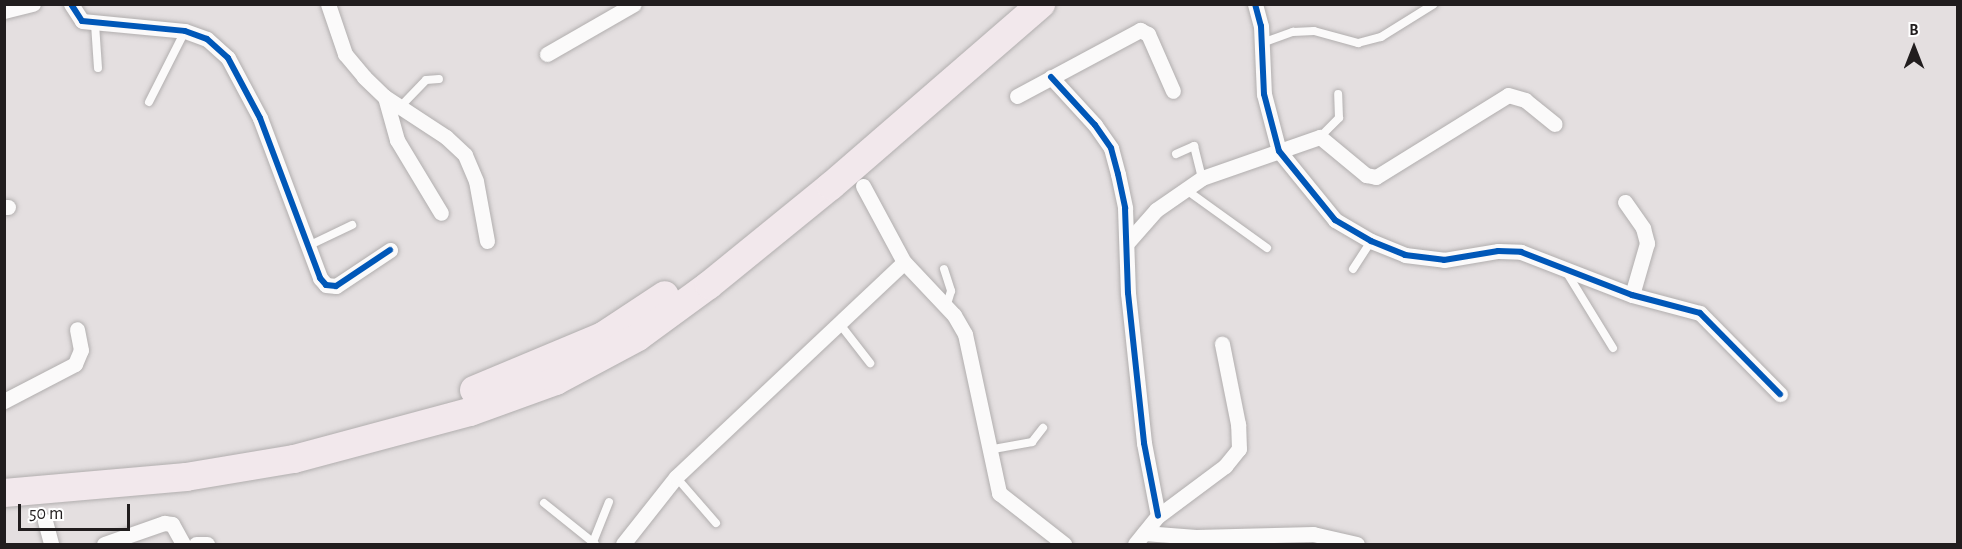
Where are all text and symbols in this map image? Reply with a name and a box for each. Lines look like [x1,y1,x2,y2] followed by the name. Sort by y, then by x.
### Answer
[1884,18,1944,78] north arrow
[1909,22,1919,38] text: B
[21,492,134,530] scale bar
[29,505,63,523] text: 50 m

